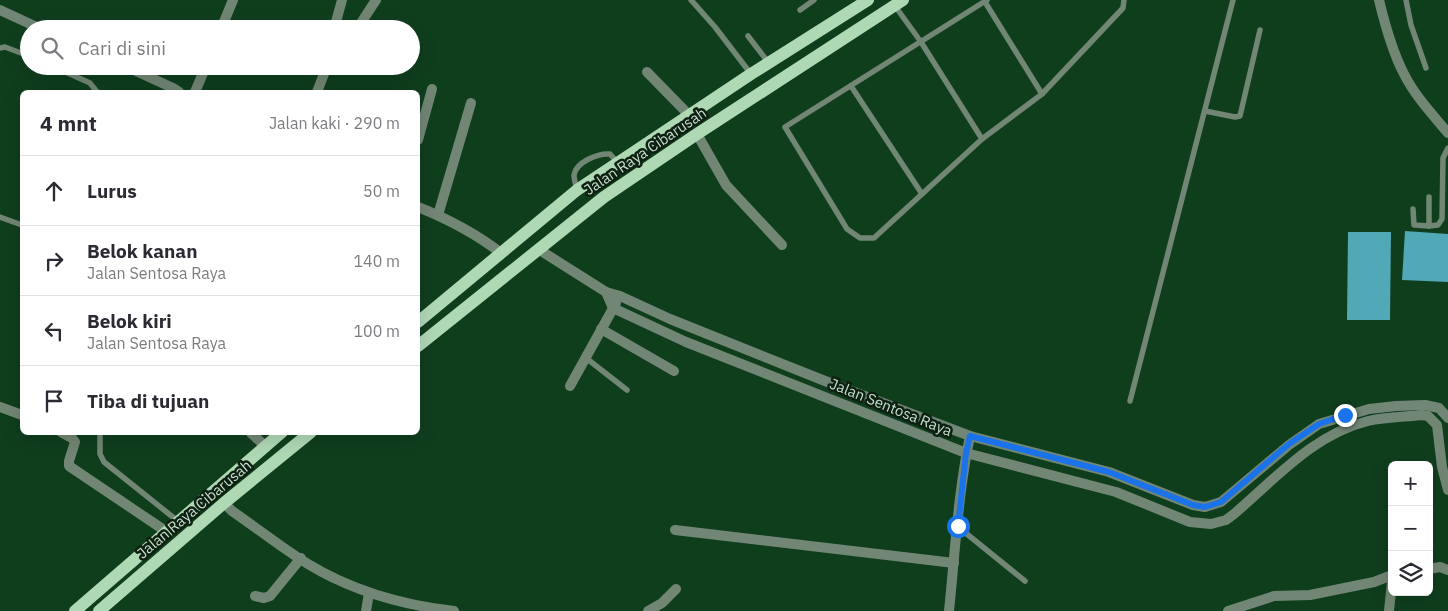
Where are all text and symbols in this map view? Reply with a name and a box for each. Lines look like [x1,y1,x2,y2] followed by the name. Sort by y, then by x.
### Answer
[20,20,420,75] search box
[38,34,66,62] icon: search
[78,36,166,60] text: Cari di sini
[580,103,710,199] street label: Jalan Raya Cibarusah
[40,109,97,137] text: 4 mnt
[269,113,400,133] text: Jalan kaki · 290 m
[40,177,68,205] icon: ahead
[87,179,137,203] text: Lurus
[363,181,400,201] text: 50 m
[87,239,198,263] text: Belok kanan
[40,247,68,275] icon: right
[353,251,400,271] text: 140 m
[87,263,226,283] text: Jalan Sentosa Raya
[87,309,172,333] text: Belok kiri
[40,317,68,345] icon: left
[353,321,400,341] text: 100 m
[87,333,226,353] text: Jalan Sentosa Raya
[827,374,955,440] street label: Jalan Sentosa Raya
[40,387,68,415] icon: arrive
[87,389,209,413] text: Tiba di tujuan
[1334,404,1357,427] route end
[133,456,255,562] street label: Jalan Raya Cibarusah
[1388,461,1433,596] map controls
[1388,461,1433,506] button: +
[1388,506,1433,551] button: −
[947,515,970,538] route start
[1388,551,1433,596] button: layers

